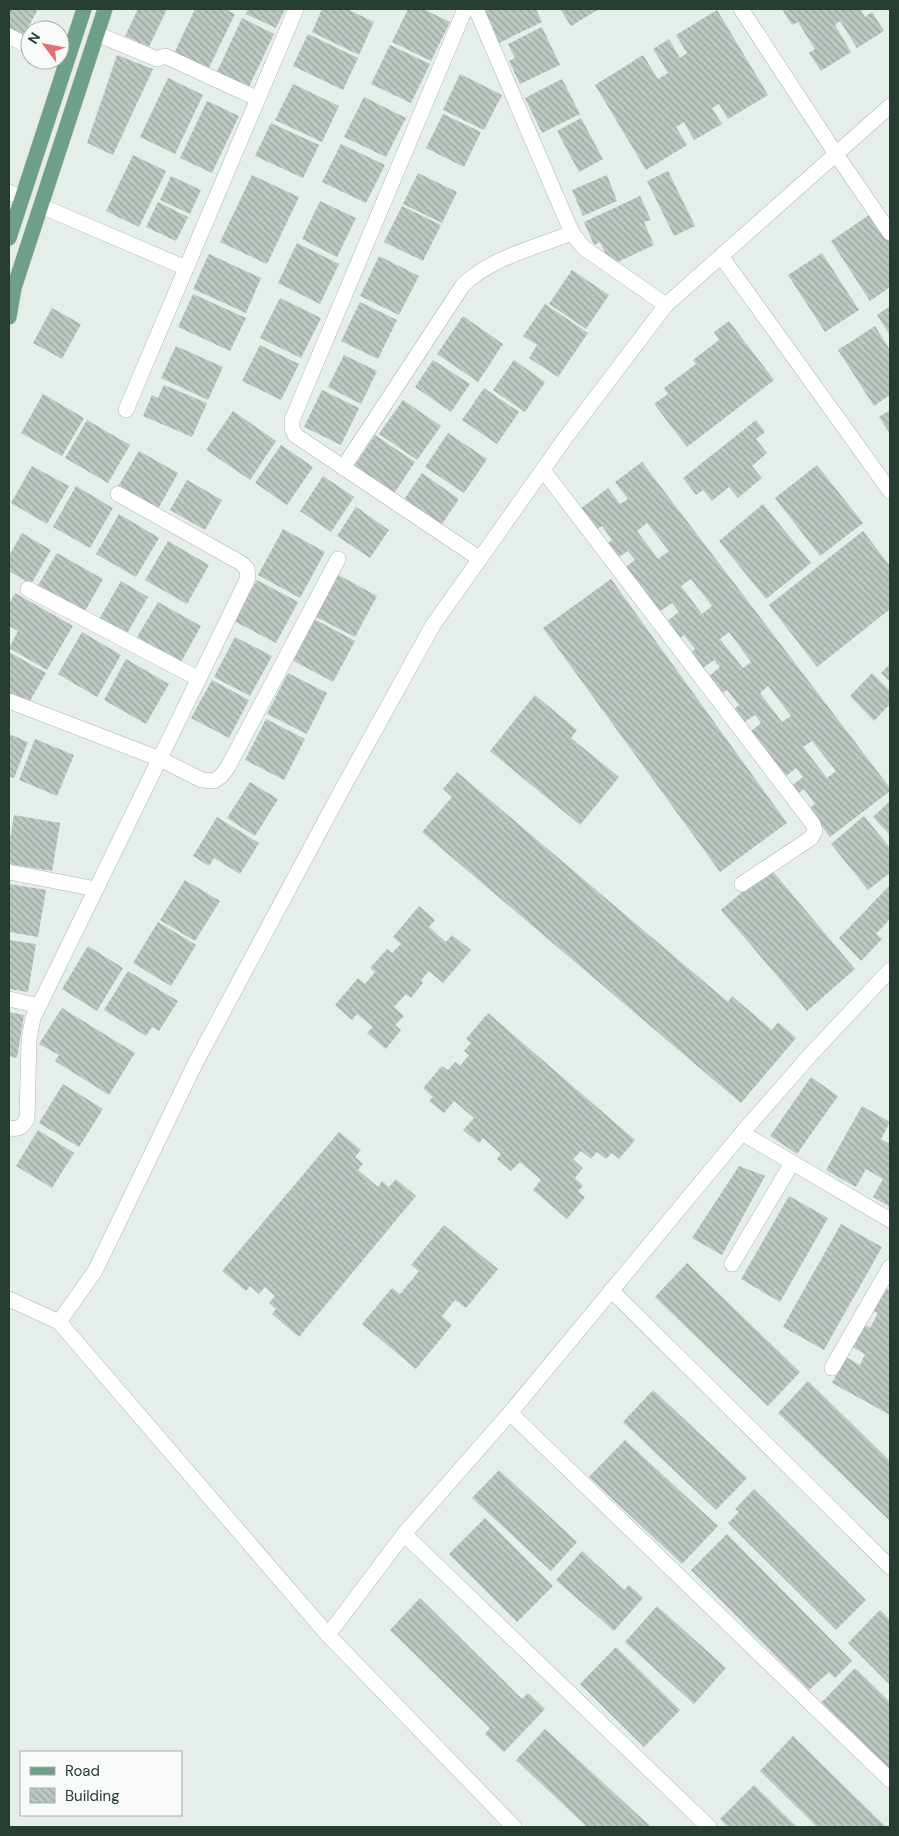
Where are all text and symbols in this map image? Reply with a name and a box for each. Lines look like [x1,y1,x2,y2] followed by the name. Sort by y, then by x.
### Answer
[20,20,70,70] north arrow
[24,29,44,47] text: N
[20,1751,182,1816] legend
[65,1761,100,1781] text: Road
[65,1786,120,1806] text: Building

